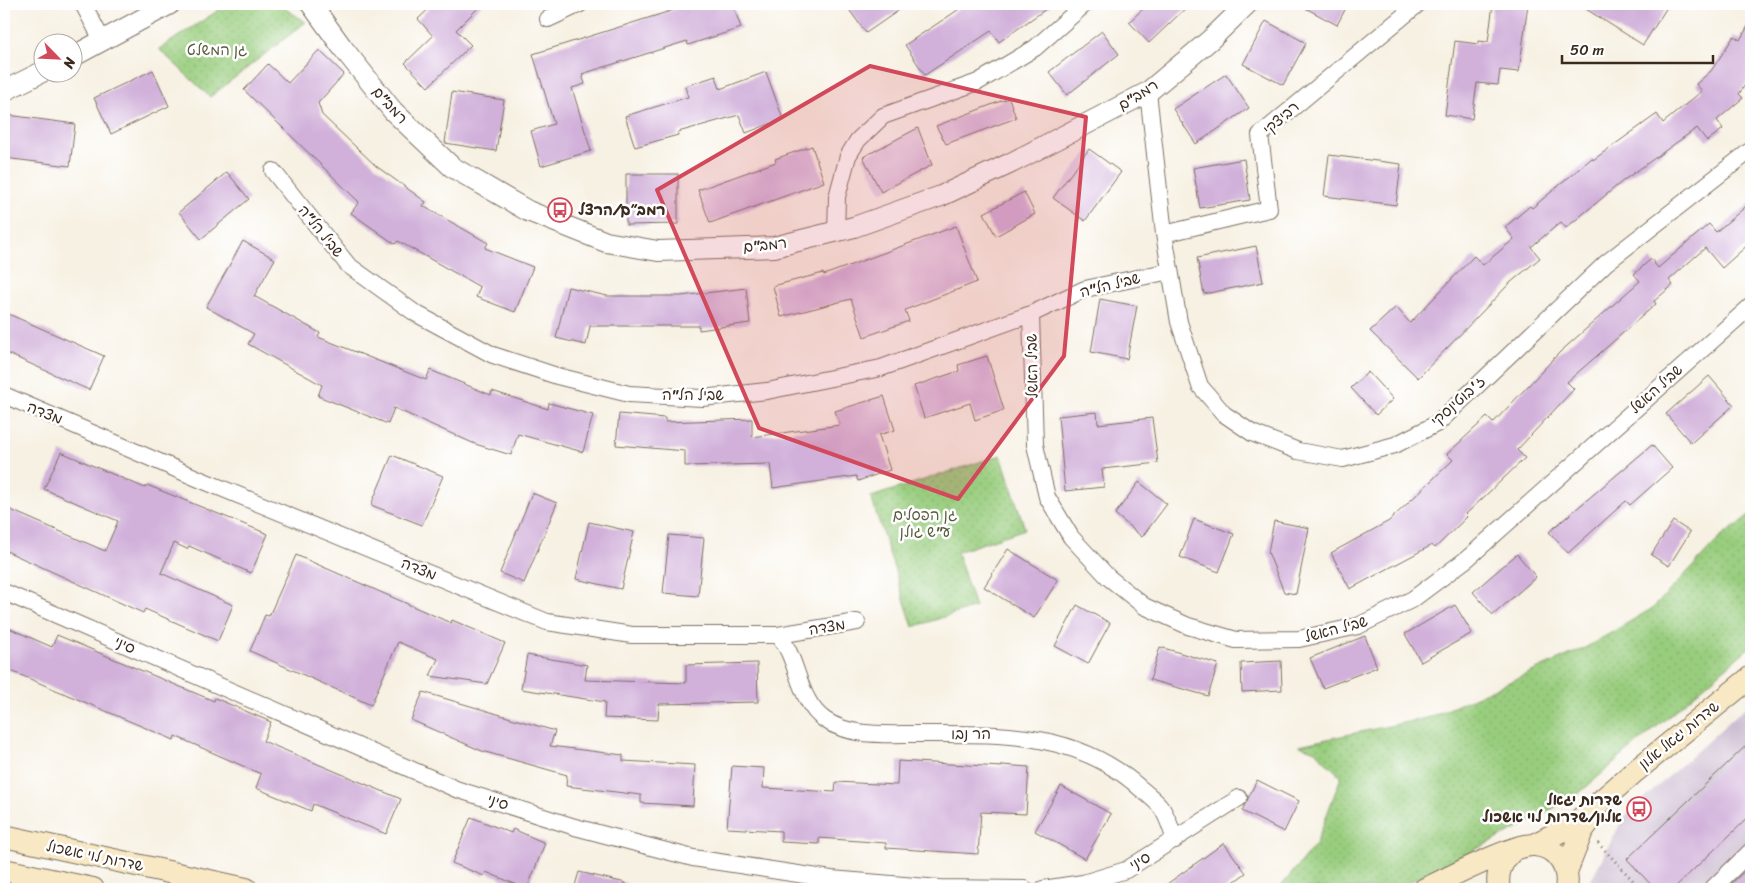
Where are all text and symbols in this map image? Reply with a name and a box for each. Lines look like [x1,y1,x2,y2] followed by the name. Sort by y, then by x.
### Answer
[32,32,82,82] north arrow
[1562,32,1714,64] scale bar
[187,37,247,63] park label: גן המשלט
[1570,37,1605,63] text: 50 m
[56,53,83,73] text: N
[1112,72,1164,118] street label: רמב"ם
[366,80,414,130] street label: רמב"ם
[1257,94,1305,142] street label: רביצקי
[547,197,573,223] bus stop icon: רמב״ם/הרצל
[578,197,666,223] place label: רמב״ם/הרצל
[291,199,351,263] street label: שביל הל"ה
[742,230,788,260] street label: רמב"ם
[1077,265,1143,305] street label: שביל הל"ה
[1018,333,1046,399] street label: שביל האשל
[1623,357,1689,420] street label: שביל האשל
[1425,369,1491,433] street label: ז'בוטינסקי
[662,382,724,408] street label: שביל הל"ה
[23,394,67,432] street label: מצדה
[893,502,957,545] park label: גן הפסלים ע"ש גולן
[397,550,441,588] street label: מצדה
[1301,608,1371,650] street label: שביל האשל
[807,611,847,643] street label: מצדה
[110,629,140,661] street label: סיני
[1633,694,1725,776] street label: שדרות יגאל אלון
[951,721,991,747] street label: הר נבו
[484,786,512,818] street label: סיני
[1482,787,1622,830] place label: שדרות יגאל אלון/שדרות לוי אשכול
[1626,796,1652,822] bus stop icon: שדרות יגאל אלון/שדרות לוי אשכול
[44,833,146,879] street label: שדרות לוי אשכול
[1124,844,1156,878] street label: סיני

